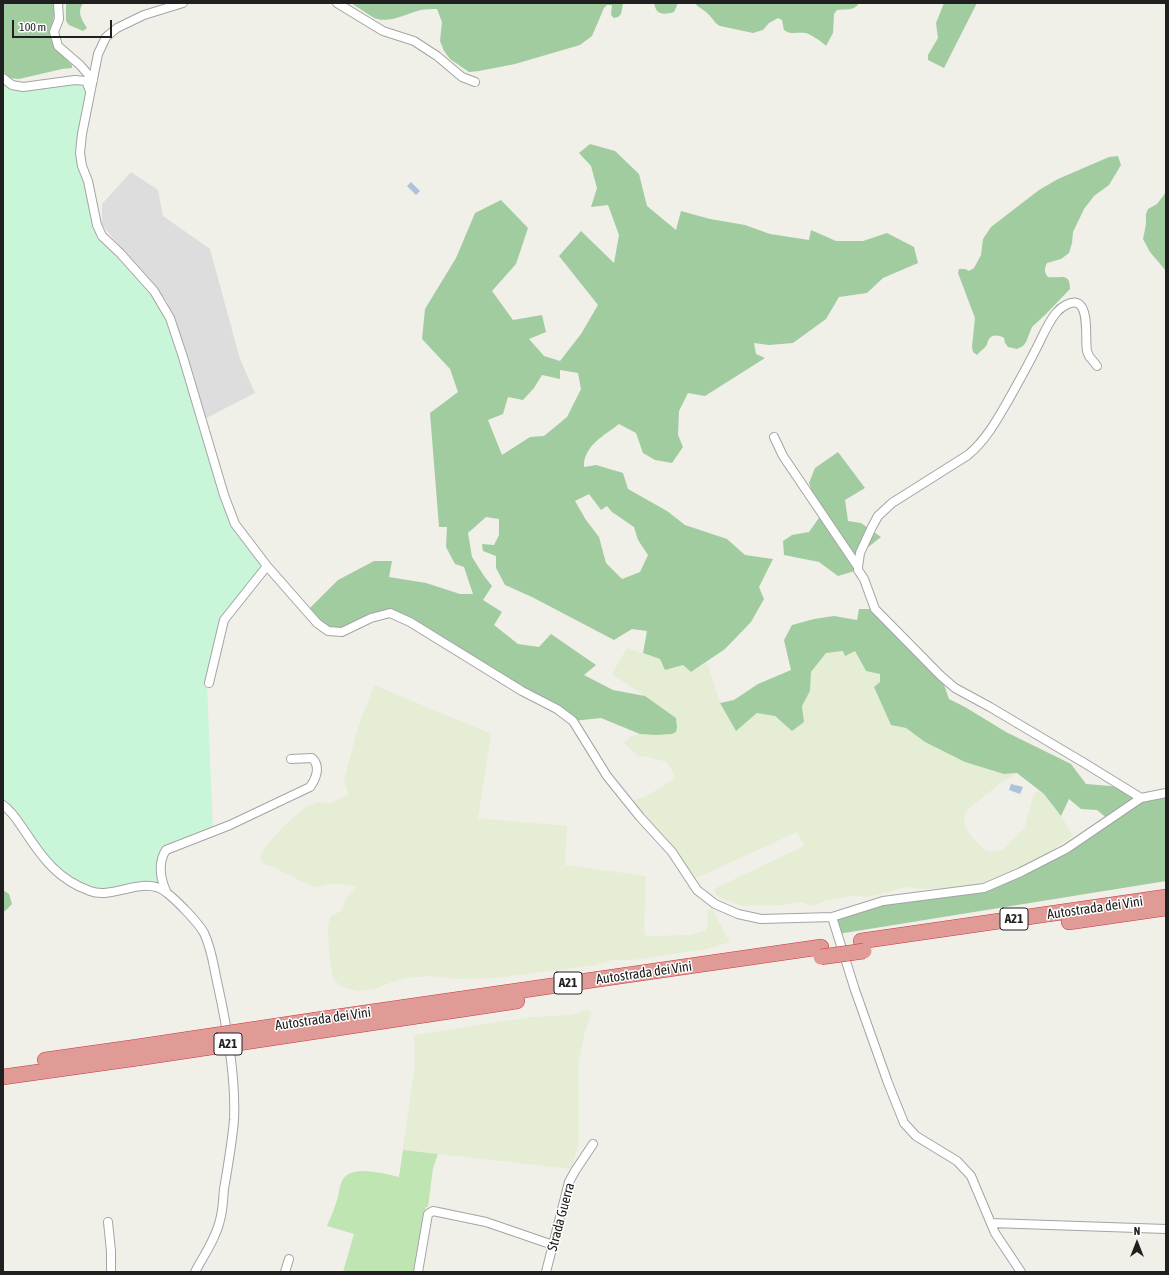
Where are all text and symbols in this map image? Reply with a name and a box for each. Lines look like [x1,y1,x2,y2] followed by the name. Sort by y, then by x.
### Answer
[14,12,114,38] scale bar
[19,20,46,34] text: 100 m
[1046,893,1144,923] street label: Autostrada dei Vini
[1000,908,1028,930] road number: A21
[595,958,693,988] street label: Autostrada dei Vini
[554,972,582,994] road number: A21
[274,1004,372,1034] street label: Autostrada dei Vini
[214,1033,242,1055] road number: A21
[544,1181,578,1253] street label: Strada Guerra
[1117,1223,1157,1263] north arrow
[1134,1225,1140,1237] text: N

